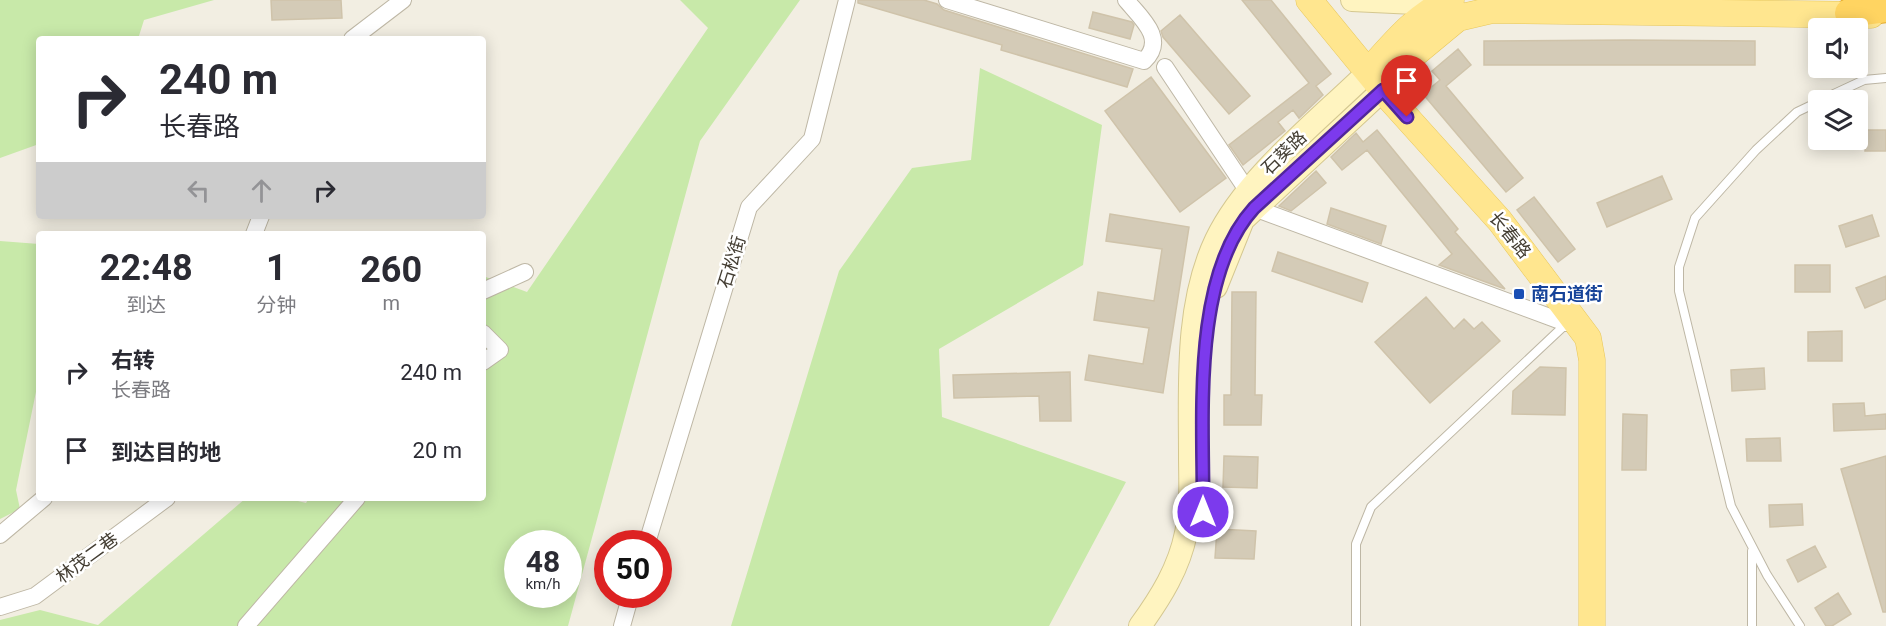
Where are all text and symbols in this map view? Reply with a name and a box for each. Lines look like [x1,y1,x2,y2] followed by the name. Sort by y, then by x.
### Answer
[1808,18,1868,150] map controls
[1808,18,1868,78] button: sound
[159,55,278,104] text: 240 m
[1381,55,1432,117] pin
[60,60,138,138] icon: right
[1390,64,1423,97] icon: arrive
[1808,90,1868,150] button: layers
[159,111,240,143] text: 长春路
[1257,126,1310,179] street label: 石葵路
[182,174,215,207] icon: left
[245,174,278,207] icon: ahead
[308,174,341,207] icon: right
[1485,207,1536,262] street label: 长春路
[714,233,749,291] street label: 石松街
[100,247,193,289] text: 22:48
[266,247,287,289] text: 1
[360,249,422,291] text: 260
[1531,283,1603,304] place label: 南石道街
[1512,287,1526,301] marker: 南石道街
[382,291,400,315] text: m
[126,293,166,317] text: 到达
[256,293,296,317] text: 分钟
[111,348,155,373] text: 右转
[60,356,93,389] icon: right
[400,360,462,385] text: 240 m
[111,378,171,402] text: 长春路
[60,434,93,467] icon: arrive
[413,438,462,463] text: 20 m
[111,440,221,465] text: 到达目的地
[1171,480,1235,544] position arrow
[51,528,122,587] street label: 林茂二巷
[594,530,672,608] speed limit sign: 50
[526,544,560,579] text: 48
[525,575,561,593] text: km/h

